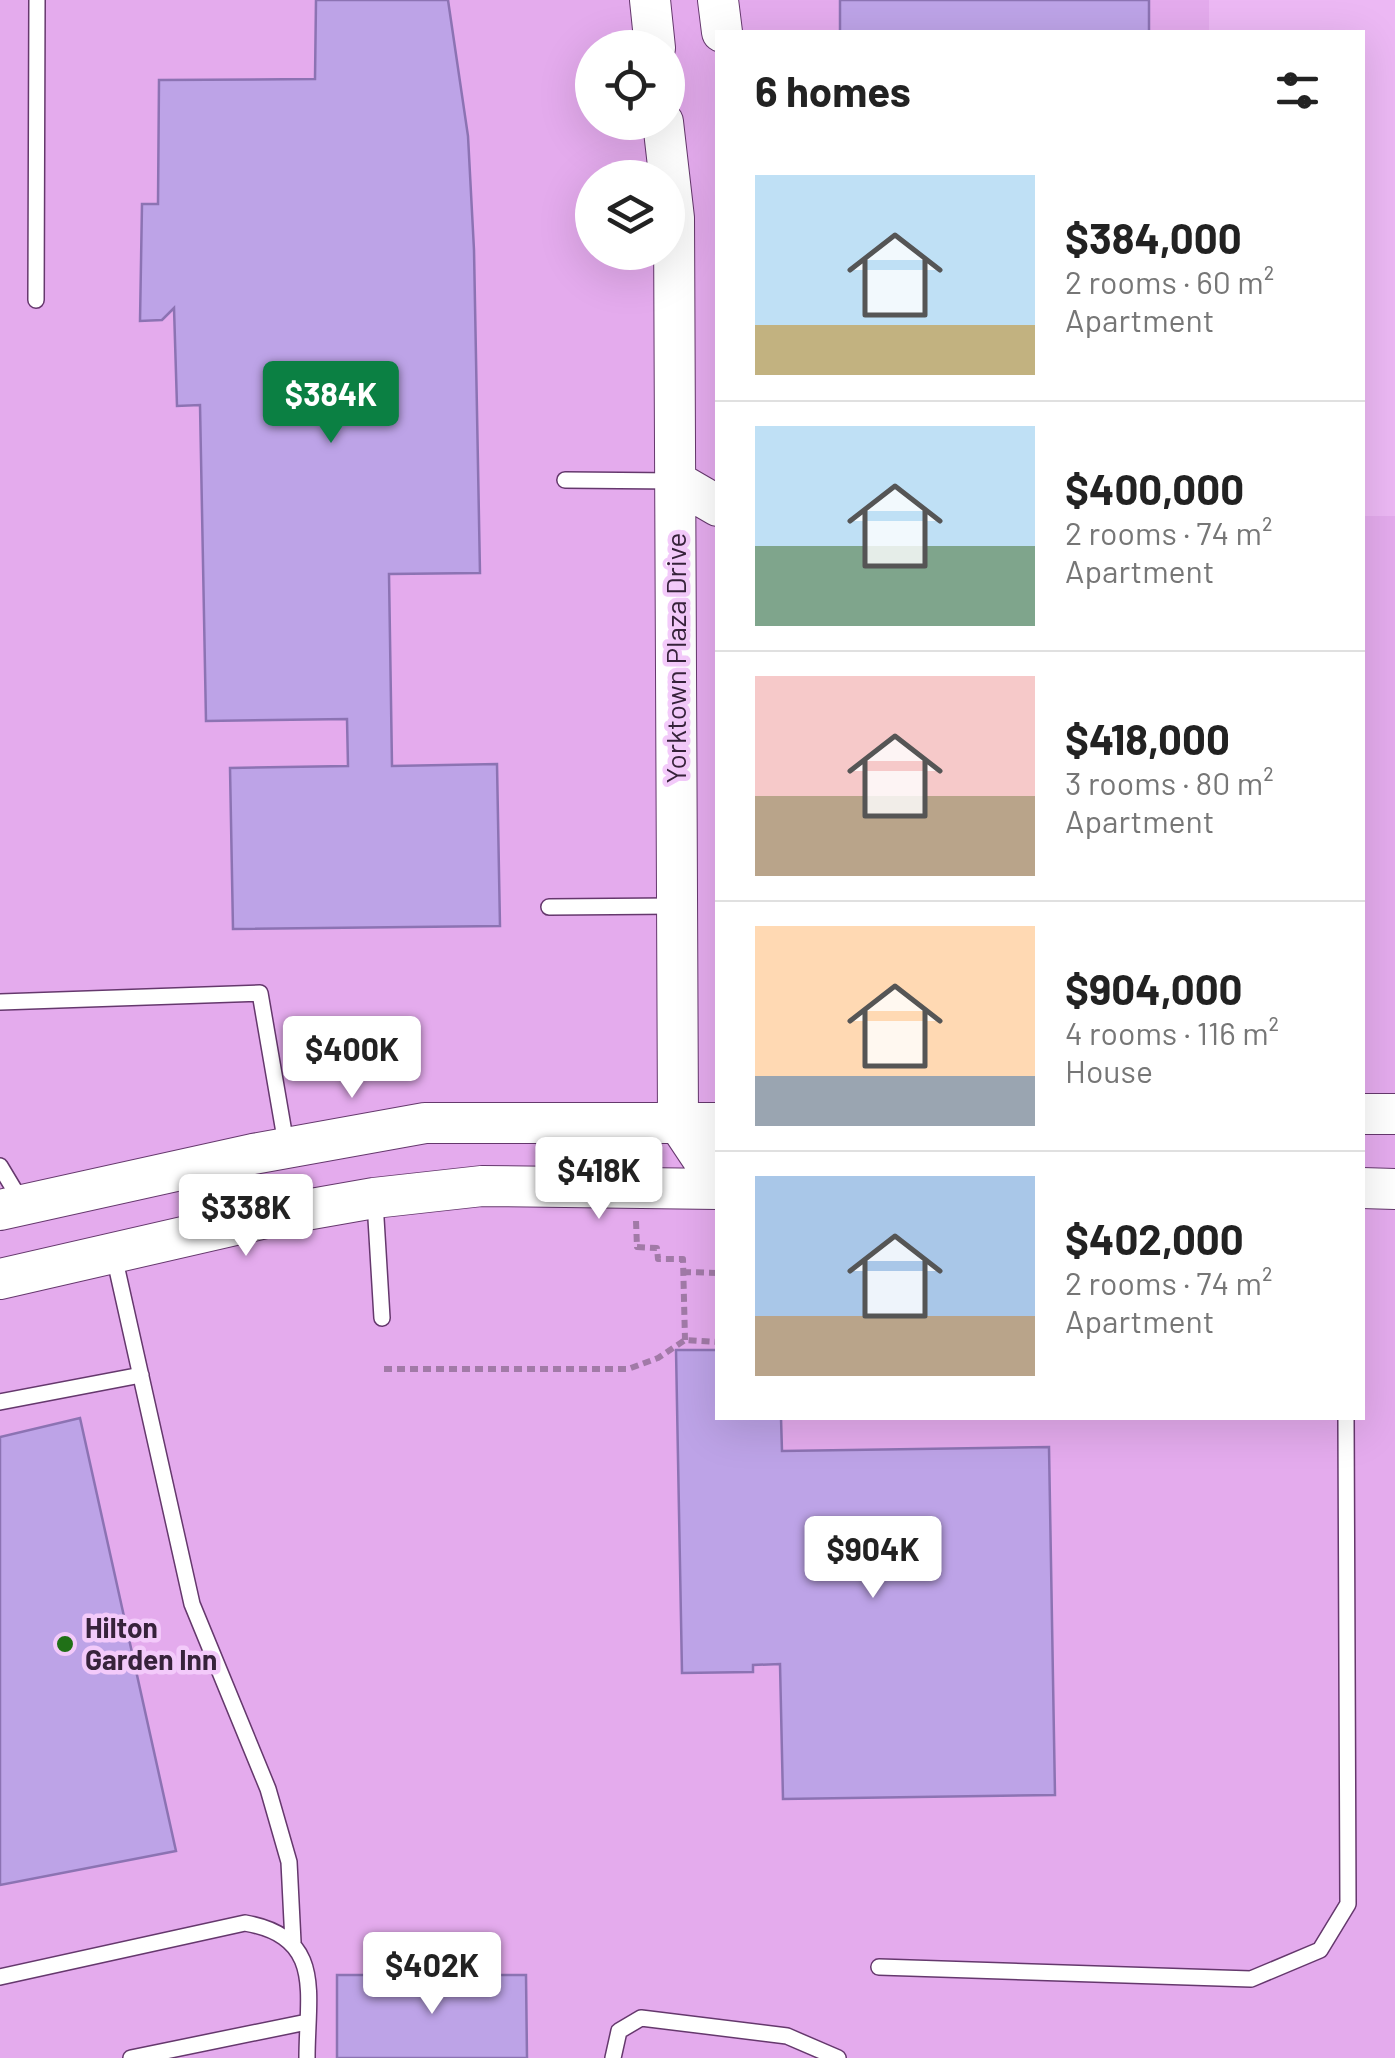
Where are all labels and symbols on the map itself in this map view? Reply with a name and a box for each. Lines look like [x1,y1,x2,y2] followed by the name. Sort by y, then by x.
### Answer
[261,361,401,446] pin: $384K
[658,532,692,784] street label: Yorktown Plaza Drive
[282,1016,422,1101] pin: $400K
[529,1137,669,1222] pin: $418K
[176,1174,316,1259] pin: $338K
[803,1516,943,1601] pin: $904K
[85,1610,217,1676] place label: Hilton Garden Inn
[54,1633,76,1655] marker: Hilton Garden Inn
[362,1932,502,2017] pin: $402K

